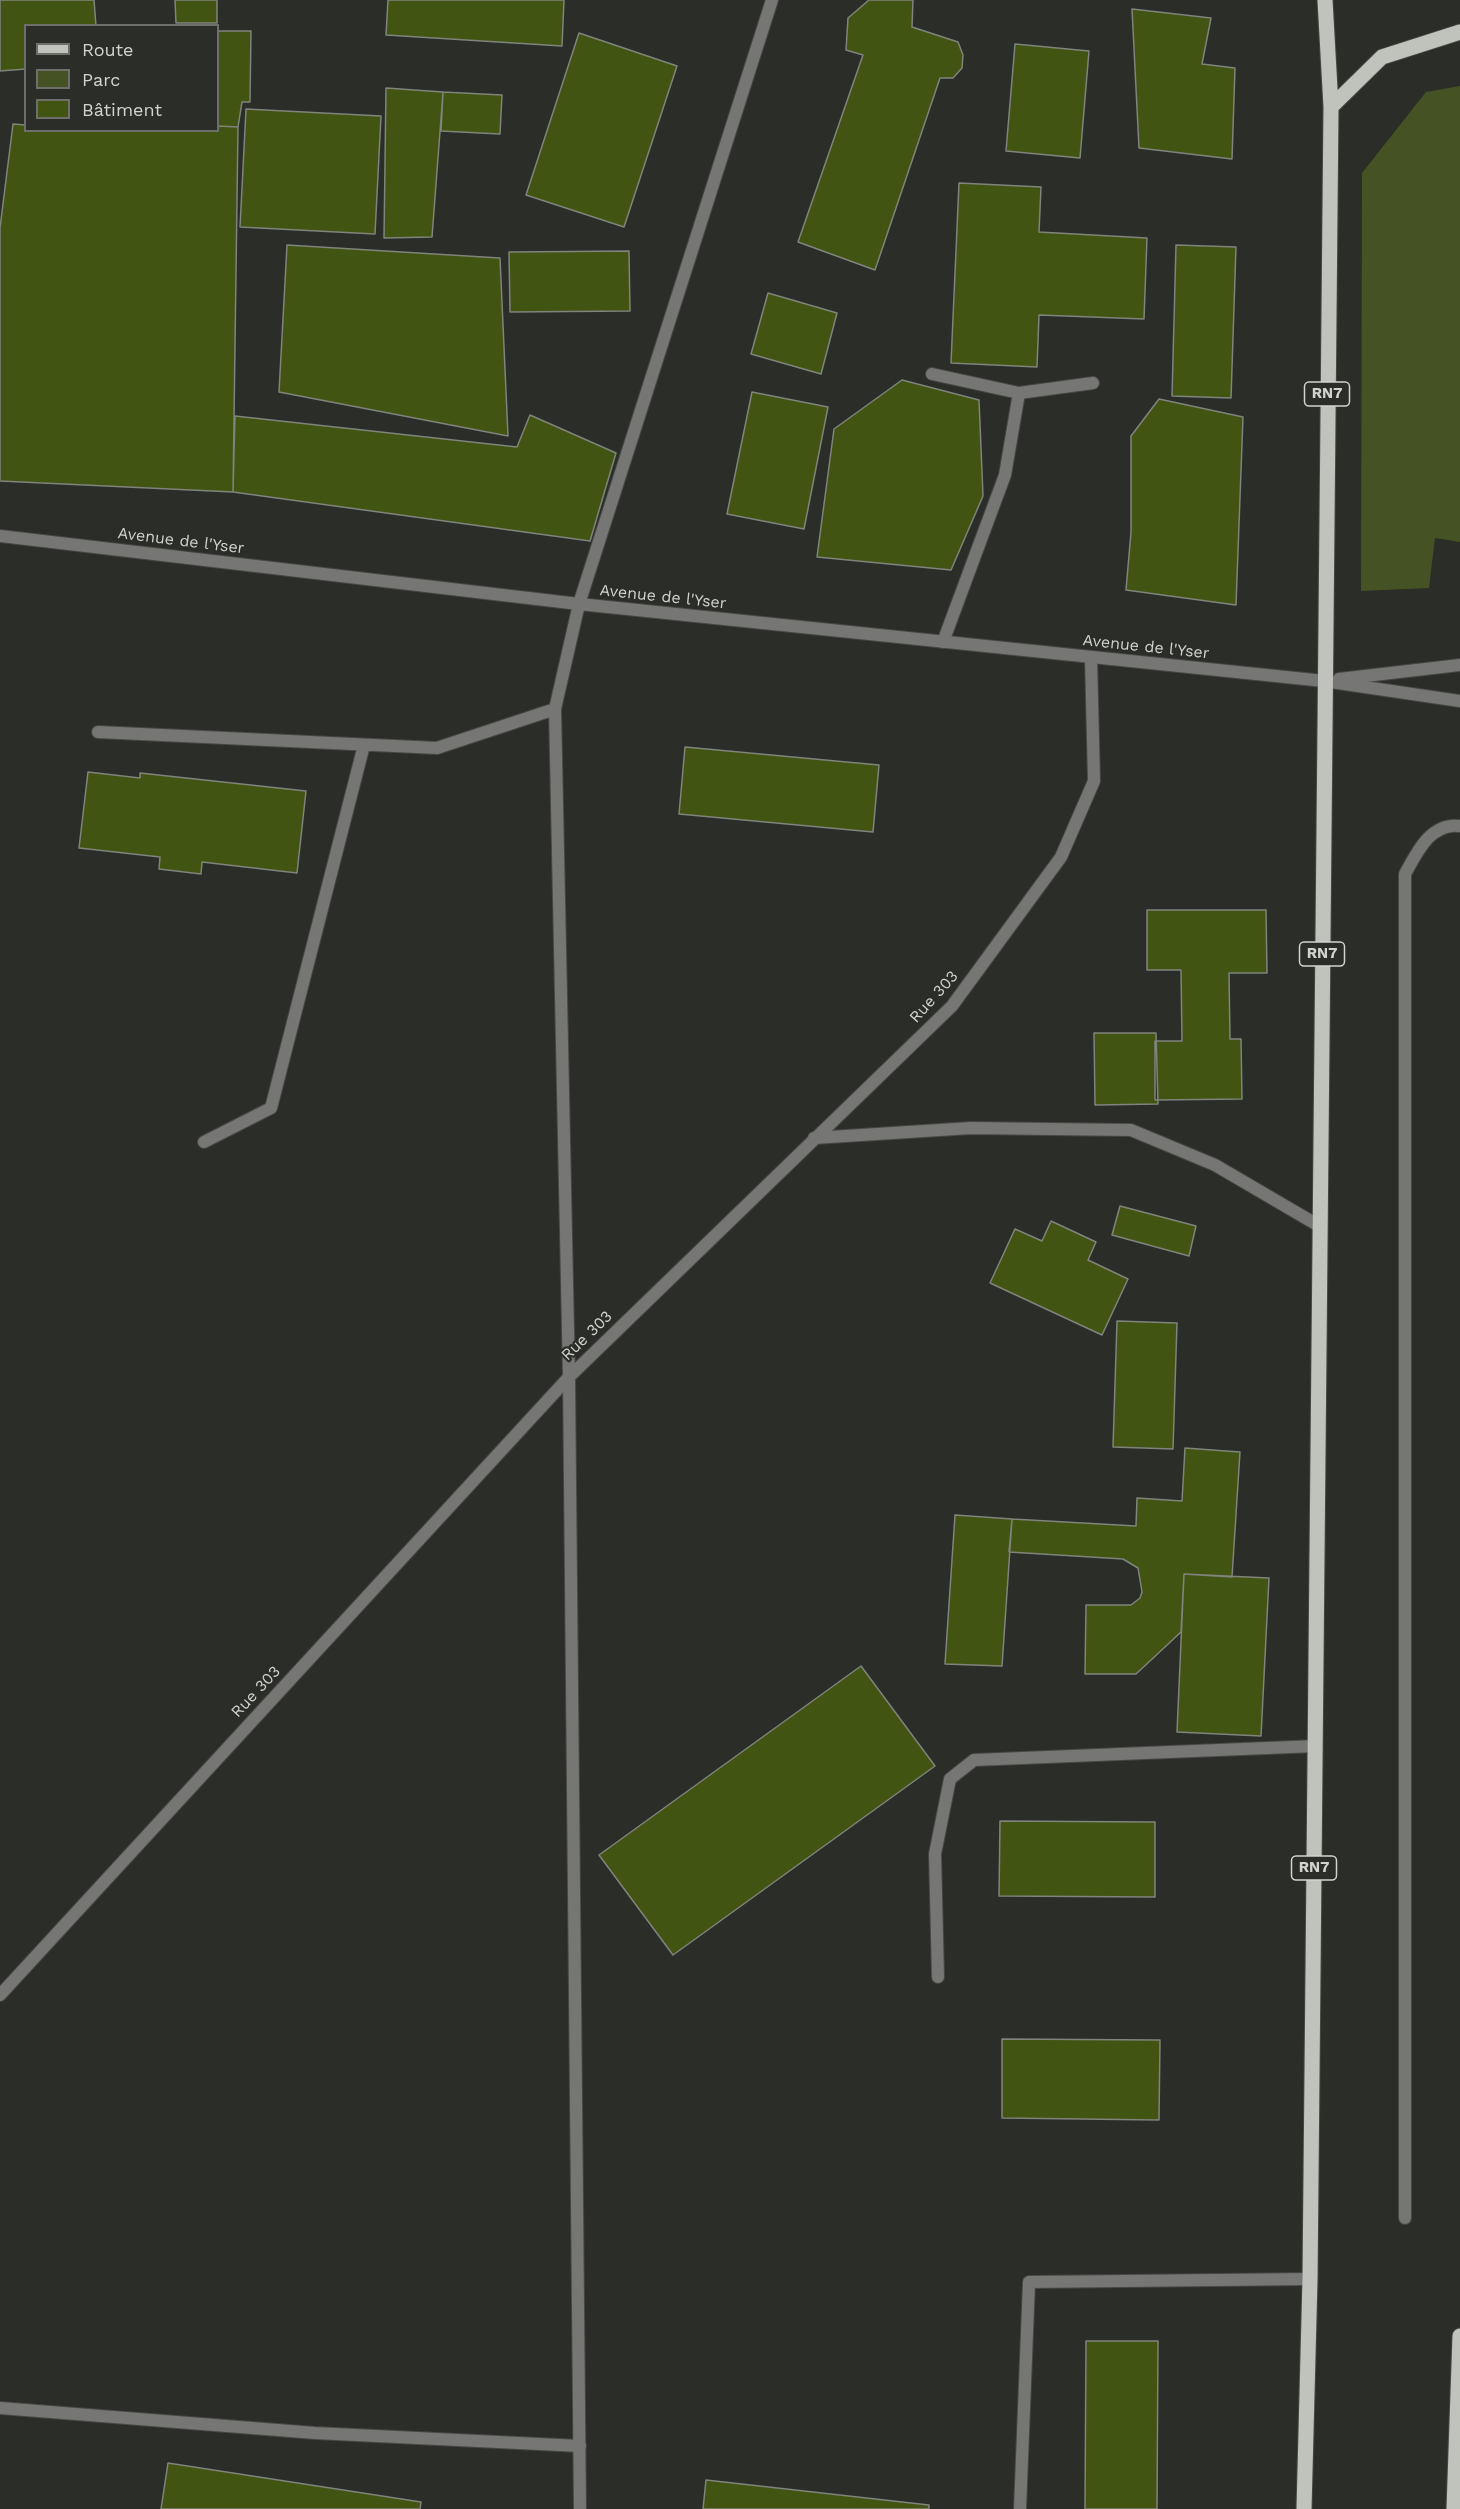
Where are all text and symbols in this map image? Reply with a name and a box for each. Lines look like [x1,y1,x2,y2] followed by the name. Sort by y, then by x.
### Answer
[24,24,219,132] legend
[82,39,134,60] text: Route
[82,69,120,90] text: Parc
[82,99,162,120] text: Bâtiment
[1304,382,1350,406] road number: RN7
[117,524,245,558] street label: Avenue de l'Yser
[599,581,727,613] street label: Avenue de l'Yser
[1082,631,1210,663] street label: Avenue de l'Yser
[1300,942,1344,966] road number: RN7
[906,967,962,1027] street label: Rue 303
[558,1307,616,1365] street label: Rue 303
[227,1662,285,1722] street label: Rue 303
[1292,1856,1336,1880] road number: RN7

